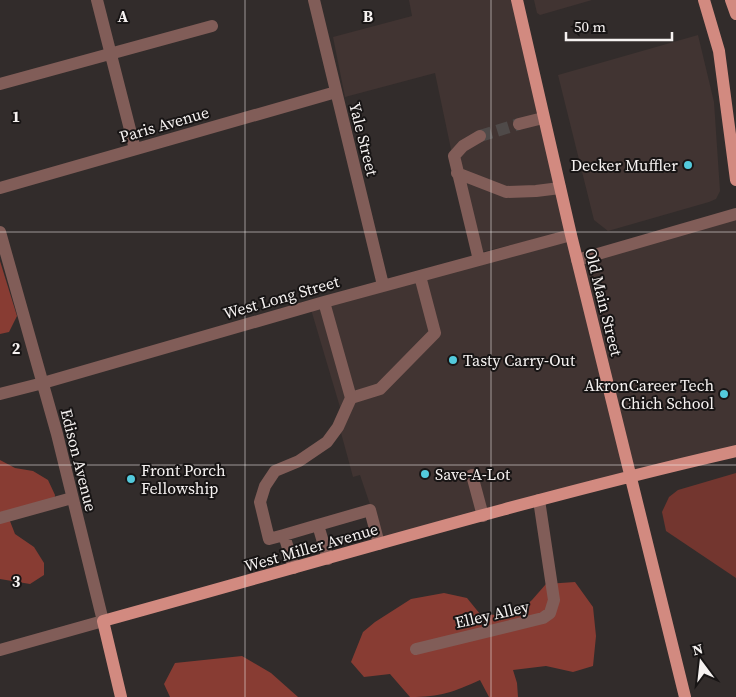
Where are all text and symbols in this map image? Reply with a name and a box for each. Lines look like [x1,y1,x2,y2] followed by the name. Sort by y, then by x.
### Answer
[118,5,129,27] text: A
[363,5,374,27] text: B
[566,10,672,42] scale bar
[574,16,606,37] text: 50 m
[344,100,384,179] street label: Yale Street
[117,101,211,147] street label: Paris Avenue
[12,105,20,127] text: 1
[571,154,678,176] place label: Decker Muffler
[682,159,694,171] marker: Decker Muffler
[580,246,628,359] street label: Old Main Street
[220,270,342,324] street label: West Long Street
[12,337,21,359] text: 2
[463,349,576,371] place label: Tasty Carry-Out
[447,354,459,366] marker: Tasty Carry-Out
[584,374,714,414] place label: AkronCareer Tech Chich School
[718,388,730,400] marker: AkronCareer Tech Chich School
[56,406,102,514] street label: Edison Avenue
[141,459,226,499] place label: Front Porch Fellowship
[435,463,511,485] place label: Save-A-Lot
[419,468,431,480] marker: Save-A-Lot
[125,473,137,485] marker: Front Porch Fellowship
[242,517,380,577] street label: West Miller Avenue
[12,570,21,592] text: 3
[453,595,532,633] street label: Elley Alley
[676,637,726,687] north arrow
[690,638,705,660] text: N

